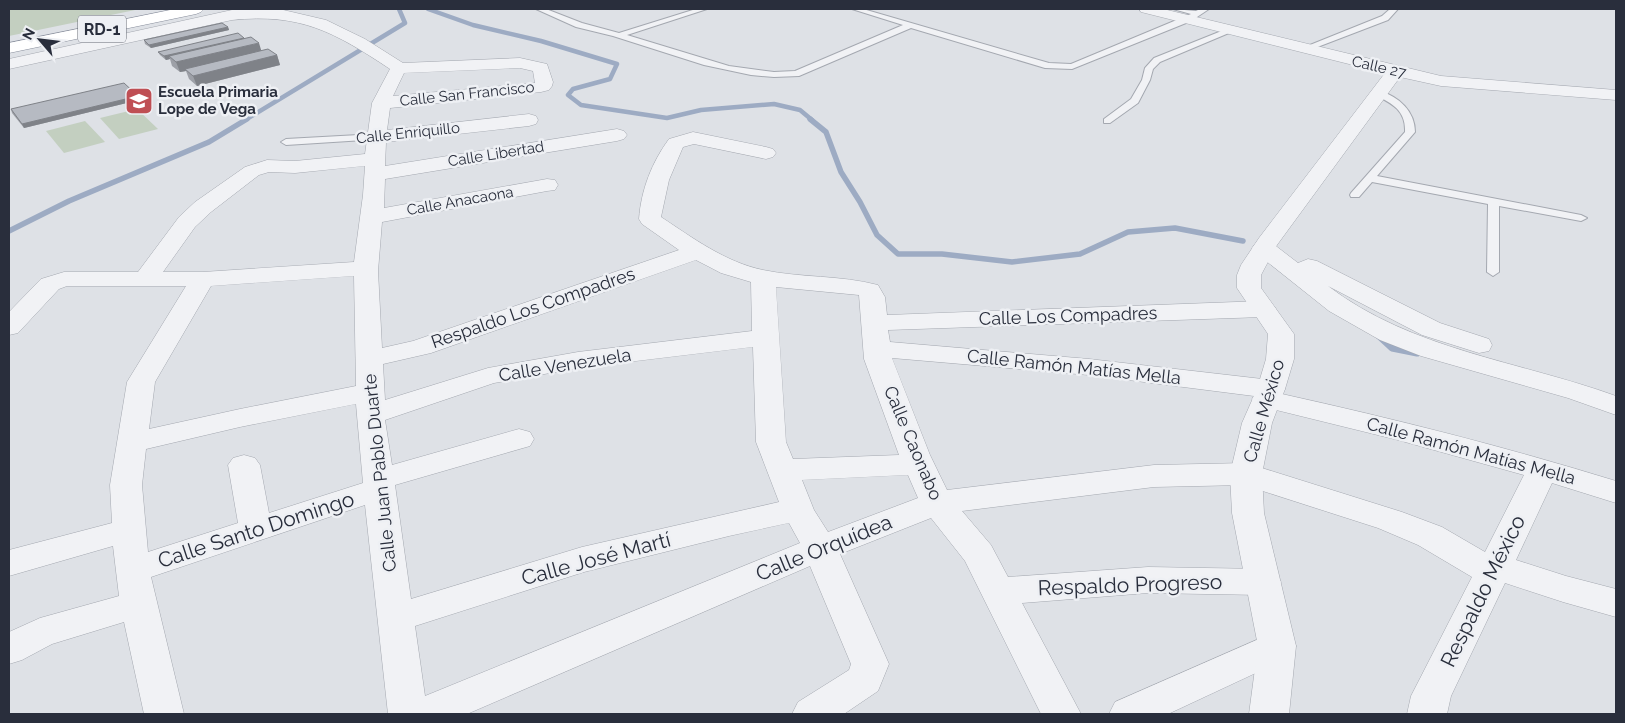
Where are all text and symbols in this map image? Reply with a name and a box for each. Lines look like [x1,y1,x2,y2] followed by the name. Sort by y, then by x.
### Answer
[15,15,65,65] north arrow
[78,15,126,42] road number: RD-1
[19,25,38,42] text: N
[1350,52,1408,82] street label: Calle 27
[399,78,535,110] street label: Calle San Francisco
[158,83,278,118] place label: Escuela Primaria Lope de Vega
[124,86,154,116] school or university icon: Escuela Primaria Lope de Vega
[355,119,461,147] street label: Calle Enriquillo
[447,138,545,170] street label: Calle Libertad
[405,183,515,219] street label: Calle Anacaona
[428,263,638,352] street label: Respaldo Los Compadres
[978,302,1158,329] street label: Calle Los Compadres
[497,344,633,385] street label: Calle Venezuela
[966,345,1182,388] street label: Calle Ramón Matías Mella
[1239,357,1288,465] street label: Calle México
[359,373,400,573] street label: Calle Juan Pablo Duarte
[880,383,947,503] street label: Calle Caonabo
[1364,413,1578,489] street label: Calle Ramón Matías Mella
[154,486,357,573] street label: Calle Santo Domingo
[752,509,896,586] street label: Calle Orquídea
[1435,511,1530,671] street label: Respaldo México
[519,526,674,590] street label: Calle José Martí
[1037,569,1223,600] street label: Respaldo Progreso

